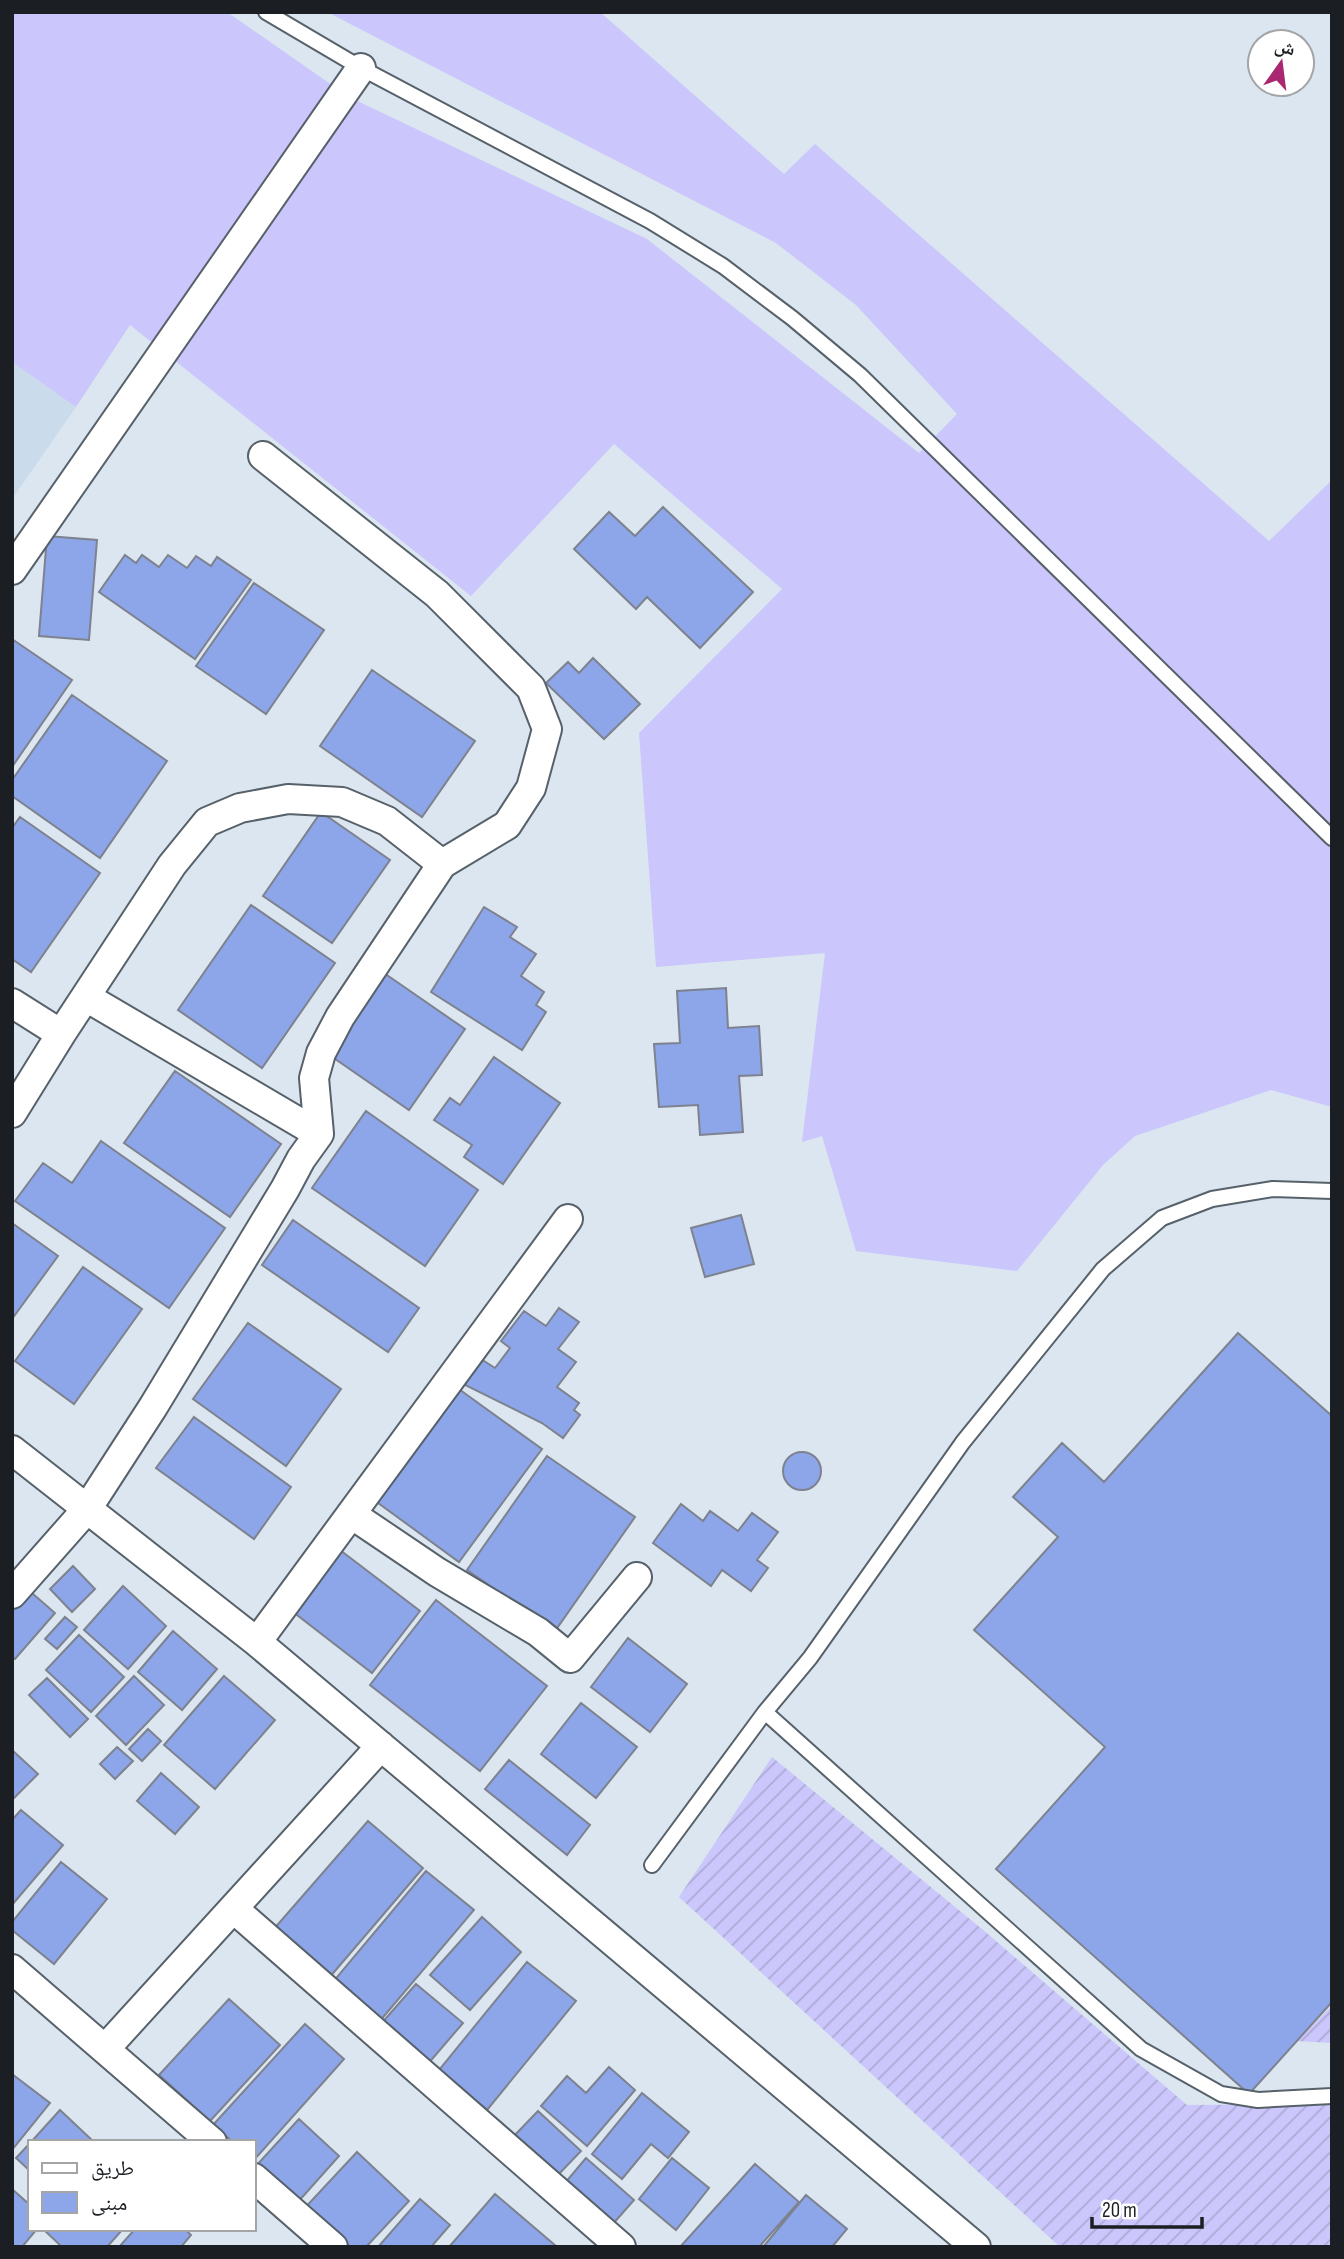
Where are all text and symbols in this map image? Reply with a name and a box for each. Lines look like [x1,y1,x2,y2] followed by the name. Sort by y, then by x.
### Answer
[1246,28,1316,98] north arrow
[1272,34,1297,62] text: ش
[28,2140,256,2231] legend
[91,2156,134,2181] text: طريق
[1092,2186,1202,2230] scale bar
[91,2191,127,2216] text: مبنى
[1102,2198,1137,2223] text: 20 m

